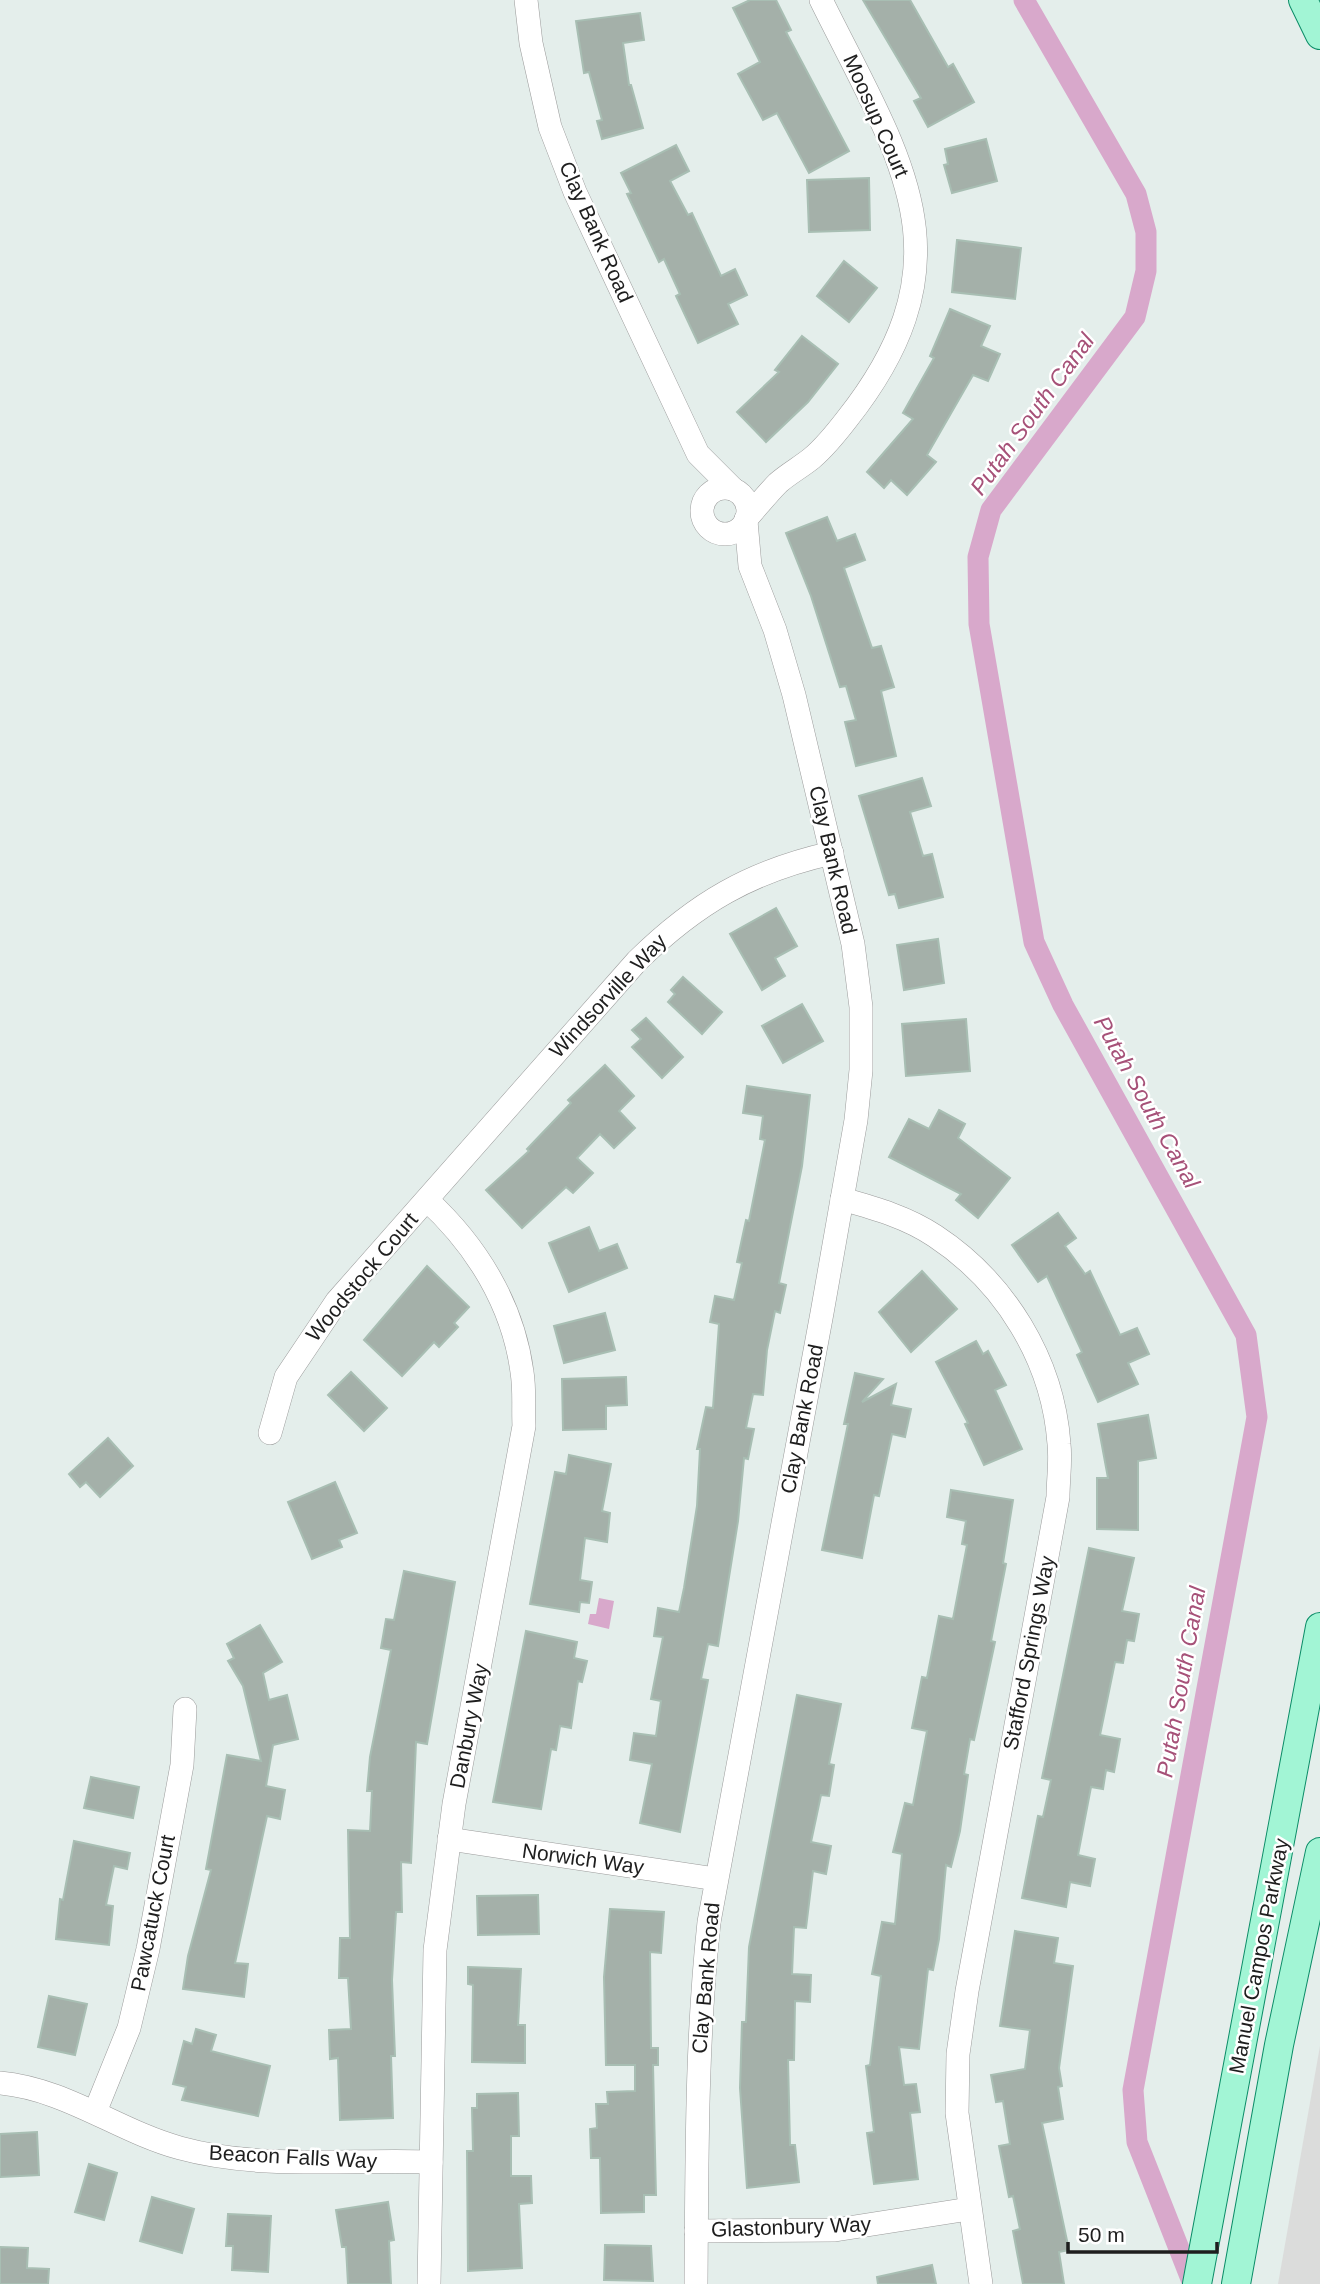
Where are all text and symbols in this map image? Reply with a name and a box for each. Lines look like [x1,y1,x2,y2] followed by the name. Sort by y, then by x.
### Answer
[839,51,914,181] street label: Moosup Court
[555,158,638,306] street label: Clay Bank Road
[965,328,1100,500] water label: Putah South Canal
[805,783,862,936] street label: Clay Bank Road
[545,929,671,1062] street label: Windsorville Way
[1089,1011,1206,1194] water label: Putah South Canal
[301,1208,422,1346] street label: Woodstock Court
[776,1342,827,1496] street label: Clay Bank Road
[998,1553,1059,1752] street label: Stafford Springs Way
[1151,1584,1211,1779] water label: Putah South Canal
[445,1661,492,1790] street label: Danbury Way
[126,1833,179,1993] street label: Pawcatuck Court
[1224,1836,1293,2076] street label: Manuel Campos Parkway
[521,1839,646,1879] street label: Norwich Way
[687,1901,724,2055] street label: Clay Bank Road
[208,2141,378,2172] street label: Beacon Falls Way
[1068,2210,1217,2254] scale bar
[710,2212,872,2241] street label: Glastonbury Way
[1078,2223,1125,2246] text: 50 m

